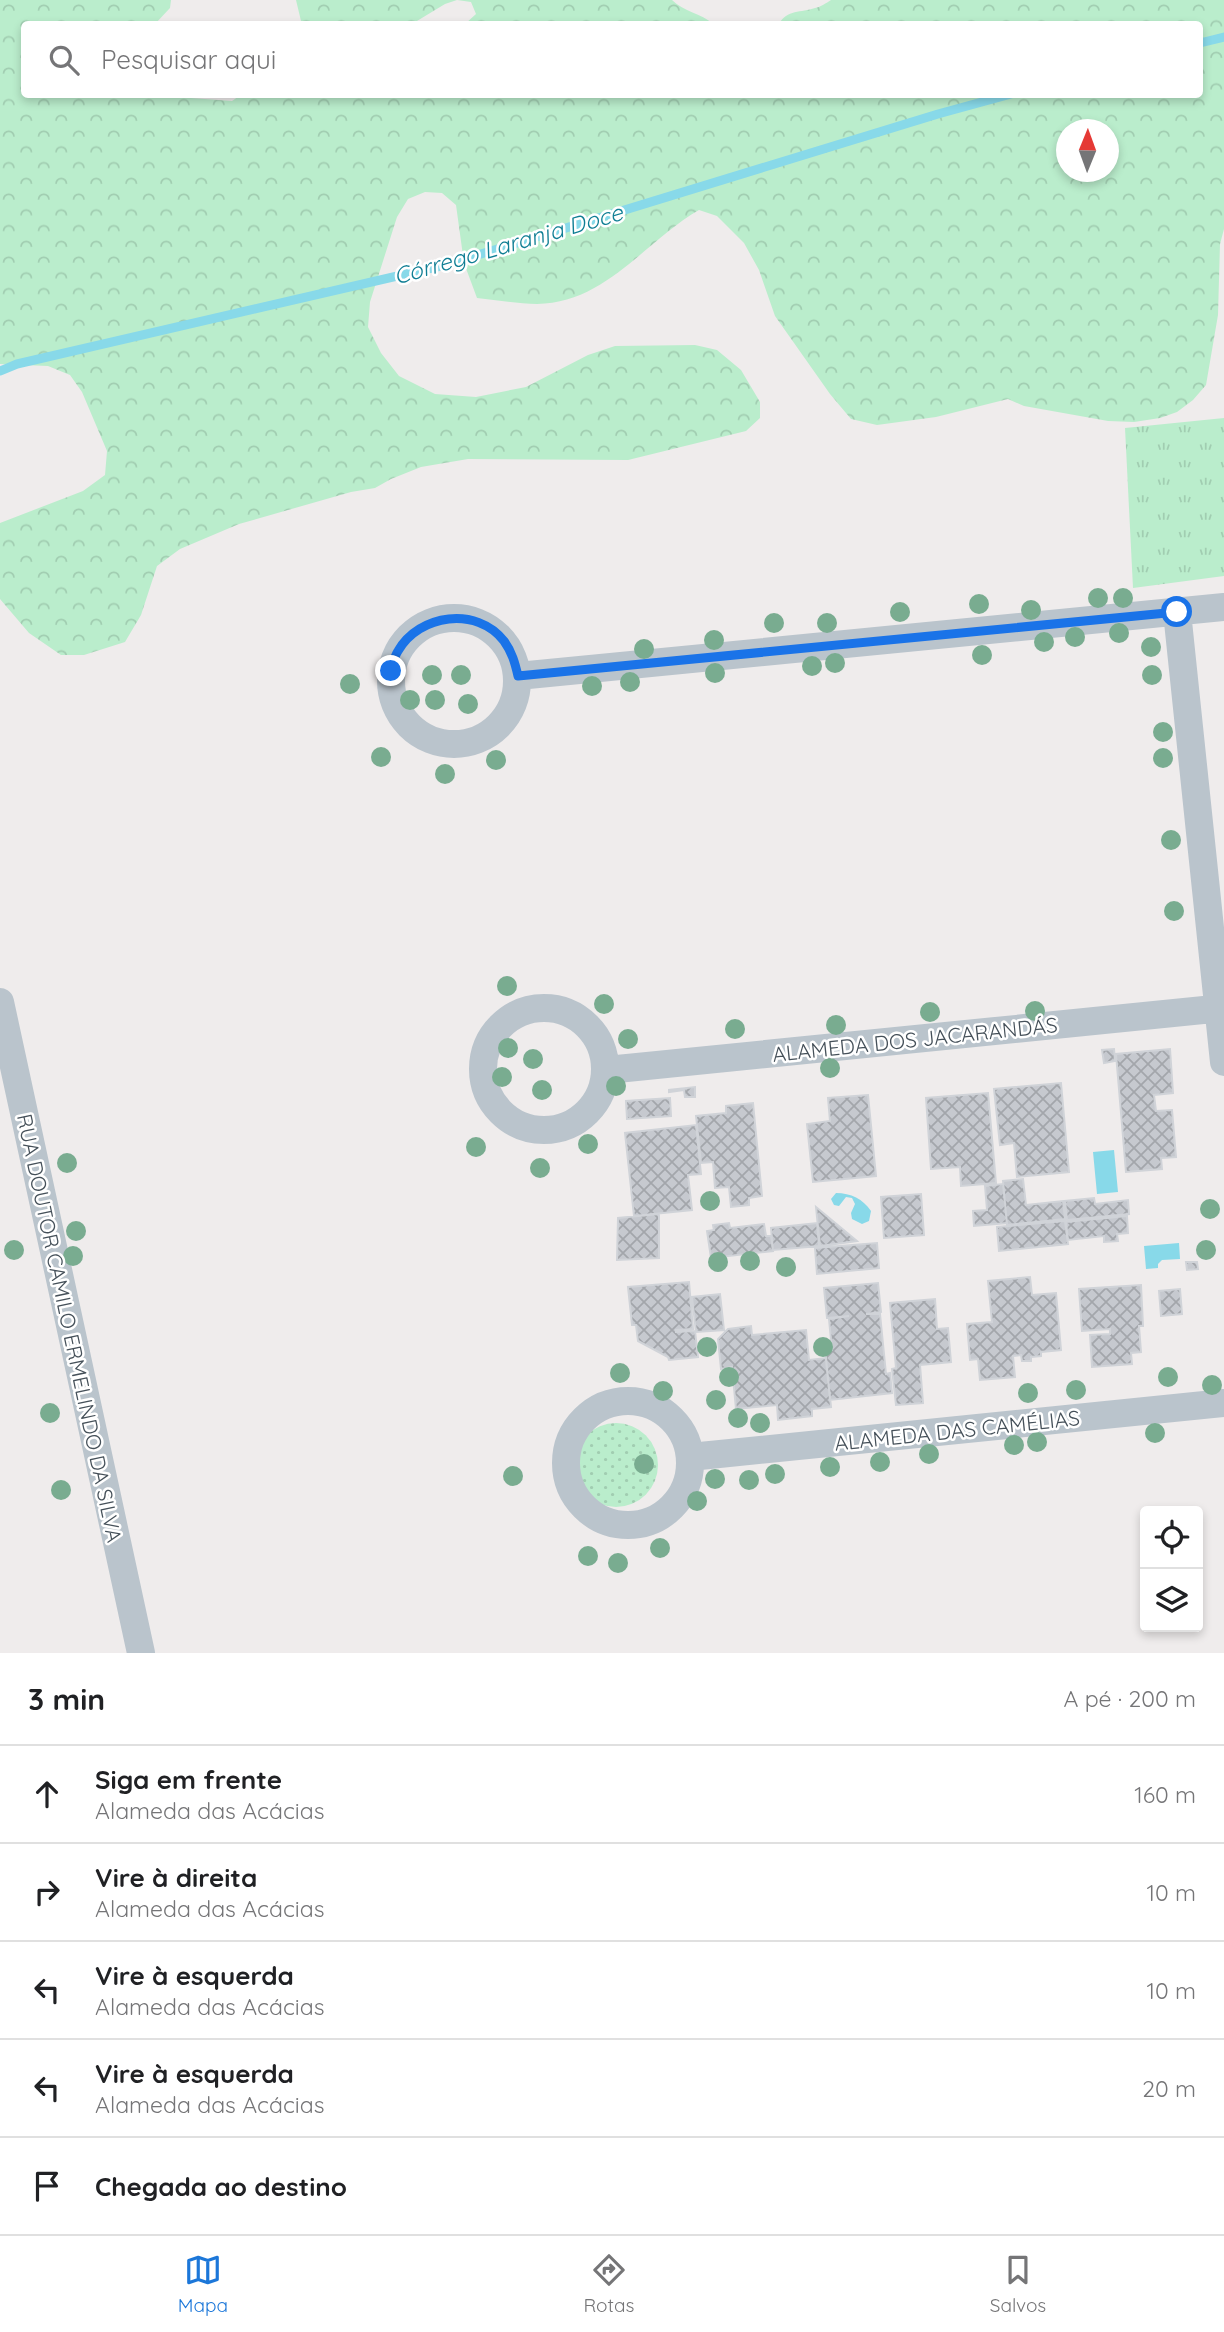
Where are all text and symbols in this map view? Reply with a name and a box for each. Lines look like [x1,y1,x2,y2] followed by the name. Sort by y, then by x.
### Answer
[21,21,1203,98] search box
[45,41,83,79] icon: search
[101,43,276,76] text: Pesquisar aqui
[1056,119,1119,182] north arrow
[390,197,627,291] water label: Córrego Laranja Doce
[1161,596,1192,627] route start
[375,655,406,686] route end
[771,1011,1059,1067] street label: ALAMEDA DOS JACARANDÁS
[12,1111,128,1545] street label: RUA DOUTOR CAMILO ERMELINDO DA SILVA
[833,1404,1081,1456] street label: ALAMEDA DAS CAMÉLIAS
[1140,1506,1203,1632] map controls
[1140,1506,1203,1569] button: locate
[1140,1569,1203,1632] button: layers
[28,1680,105,1718] text: 3 min
[1063,1684,1196,1713] text: A pé · 200 m
[95,1763,282,1796] text: Siga em frente
[28,1775,66,1813] icon: ahead
[1134,1780,1196,1809] text: 160 m
[95,1796,324,1825] text: Alameda das Acácias
[95,1861,257,1894] text: Vire à direita
[28,1873,66,1911] icon: right
[1147,1878,1196,1907] text: 10 m
[95,1894,324,1923] text: Alameda das Acácias
[95,1959,294,1992] text: Vire à esquerda
[28,1971,66,2009] icon: left
[1147,1976,1196,2005] text: 10 m
[95,1992,324,2021] text: Alameda das Acácias
[95,2057,294,2090] text: Vire à esquerda
[28,2069,66,2107] icon: left
[1142,2074,1196,2103] text: 20 m
[95,2090,324,2119] text: Alameda das Acácias
[28,2167,66,2205] icon: arrive
[95,2170,347,2203] text: Chegada ao destino
[178,2251,228,2317] tab: Mapa
[583,2251,634,2317] tab: Rotas
[990,2251,1046,2317] tab: Salvos

